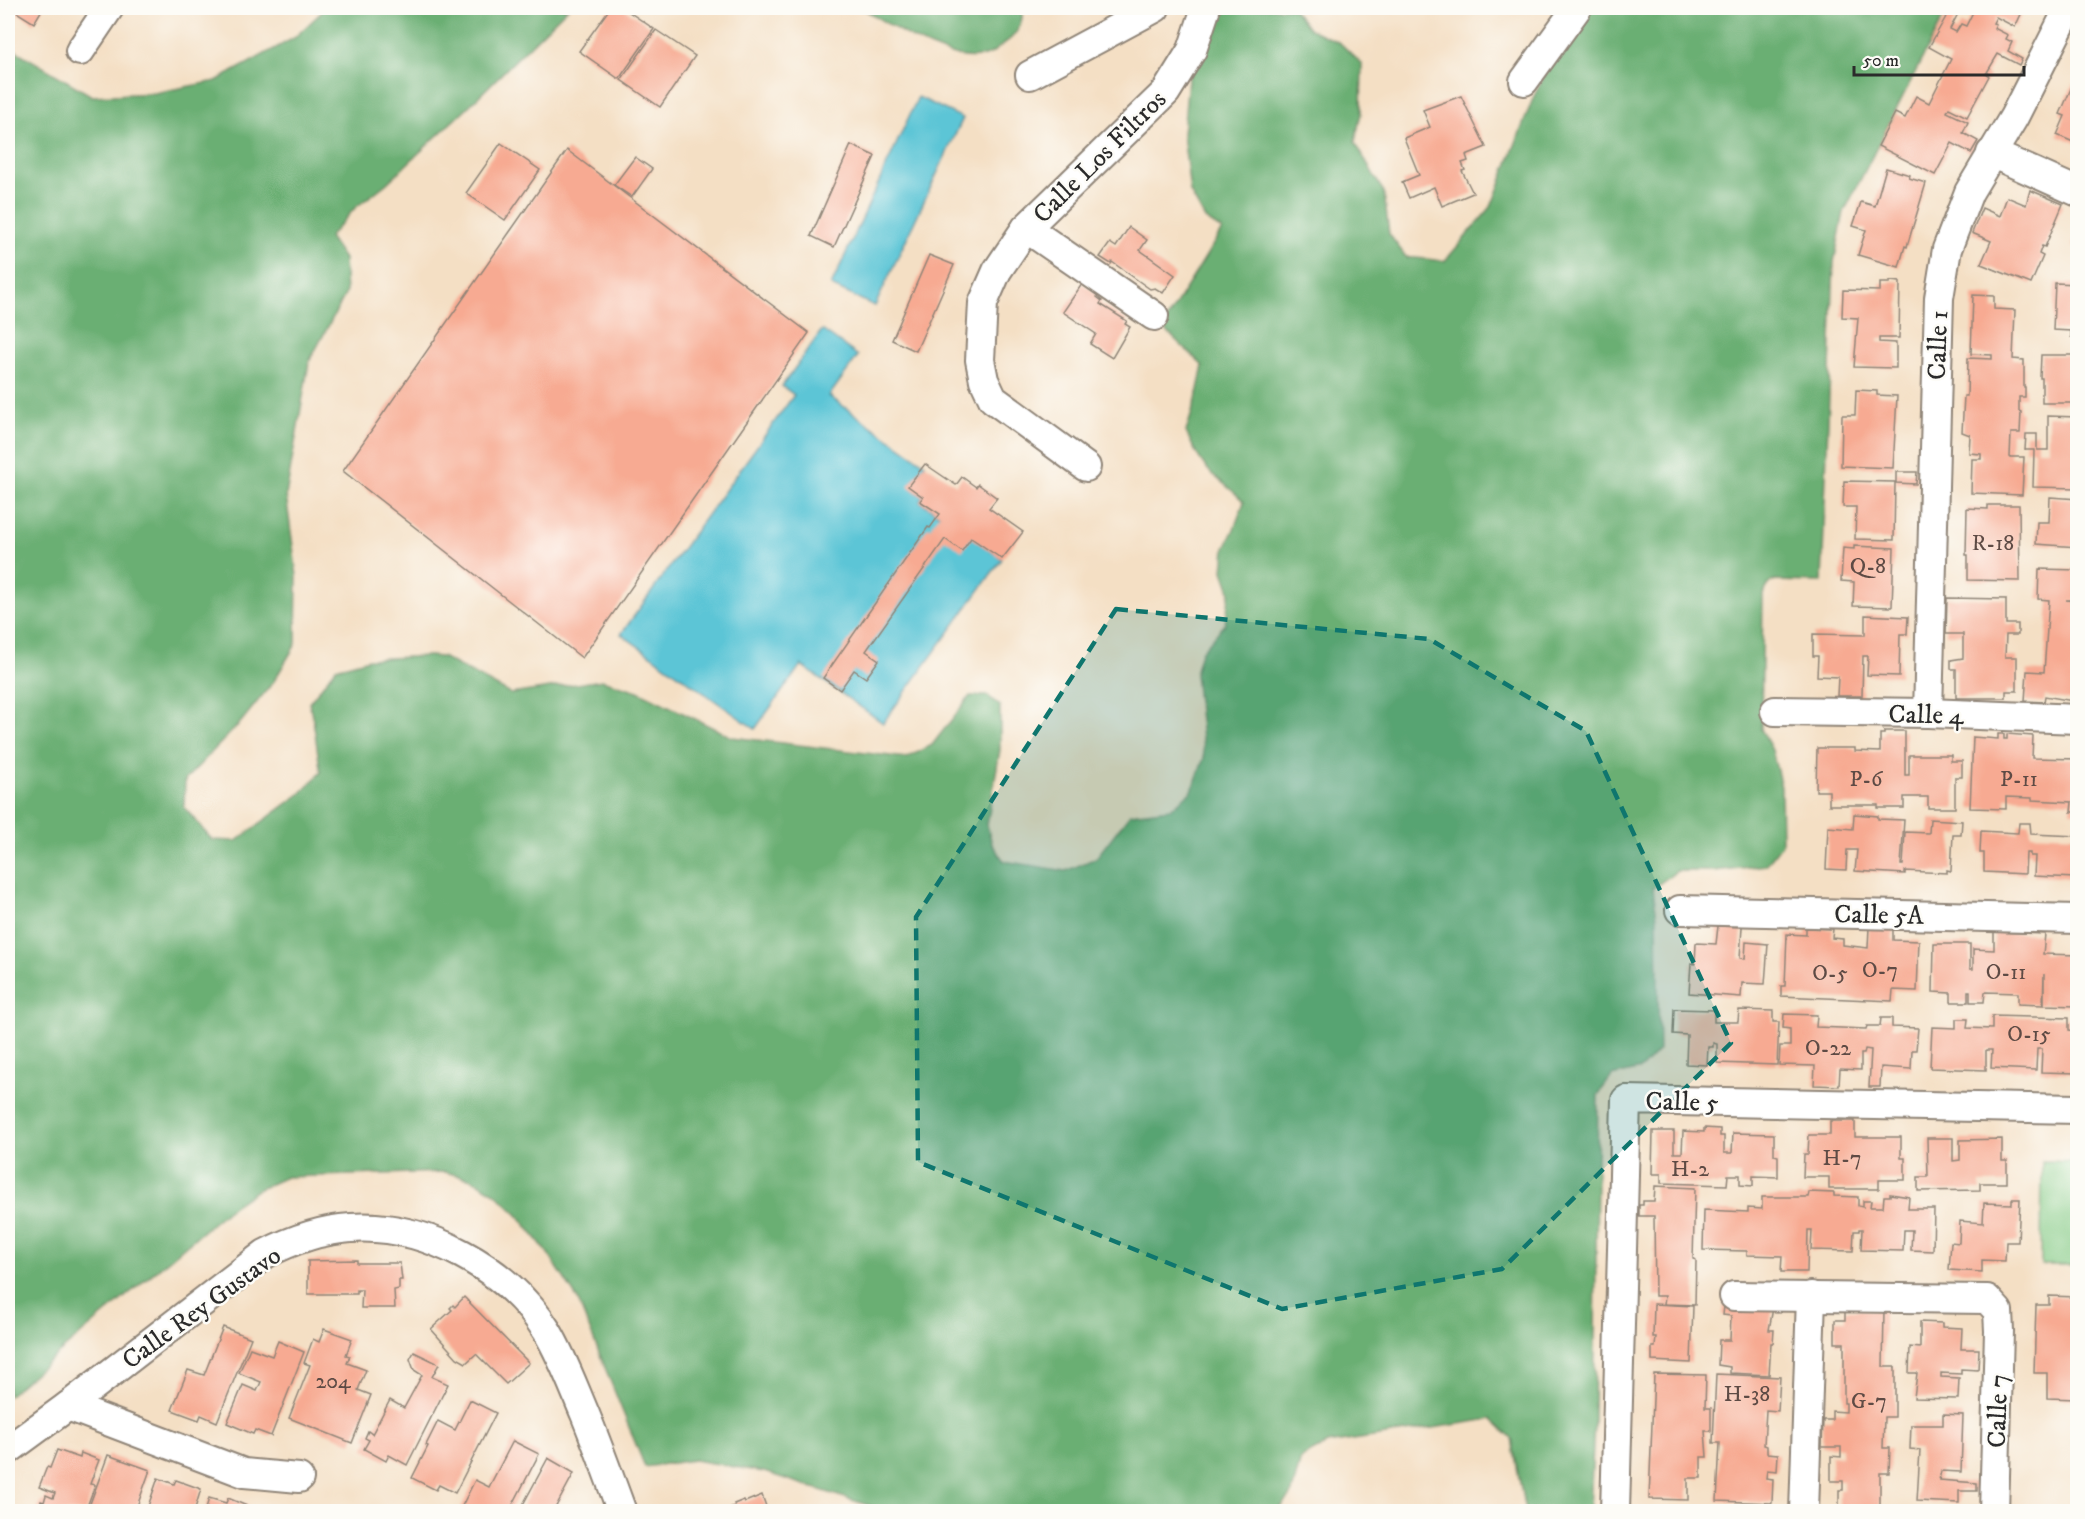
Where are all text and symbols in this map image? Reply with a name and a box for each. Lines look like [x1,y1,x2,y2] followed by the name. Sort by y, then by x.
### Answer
[1854,39,2024,77] scale bar
[1863,50,1899,72] text: 50 m
[1026,83,1174,231] street label: Calle Los Filtros
[1921,310,1956,380] street label: Calle 1
[1972,530,2014,557] house number: R-18
[1850,553,1886,580] house number: Q-8
[1888,698,1965,733] street label: Calle 4
[1849,766,1884,793] house number: P-6
[2000,766,2038,793] house number: P-11
[1834,898,1925,933] street label: Calle 5A
[1862,957,1898,984] house number: O-7
[1986,959,2026,986] house number: O-11
[1812,960,1848,987] house number: O-5
[2007,1021,2051,1048] house number: O-15
[1805,1035,1851,1062] house number: O-22
[1645,1085,1719,1120] street label: Calle 5
[1823,1145,1862,1172] house number: H-7
[1671,1156,1709,1183] house number: H-2
[116,1239,288,1377] street label: Calle Rey Gustavo
[315,1368,352,1395] house number: 204
[1981,1374,2016,1449] street label: Calle 7
[1724,1381,1770,1408] house number: H-38
[1851,1388,1887,1415] house number: G-7

